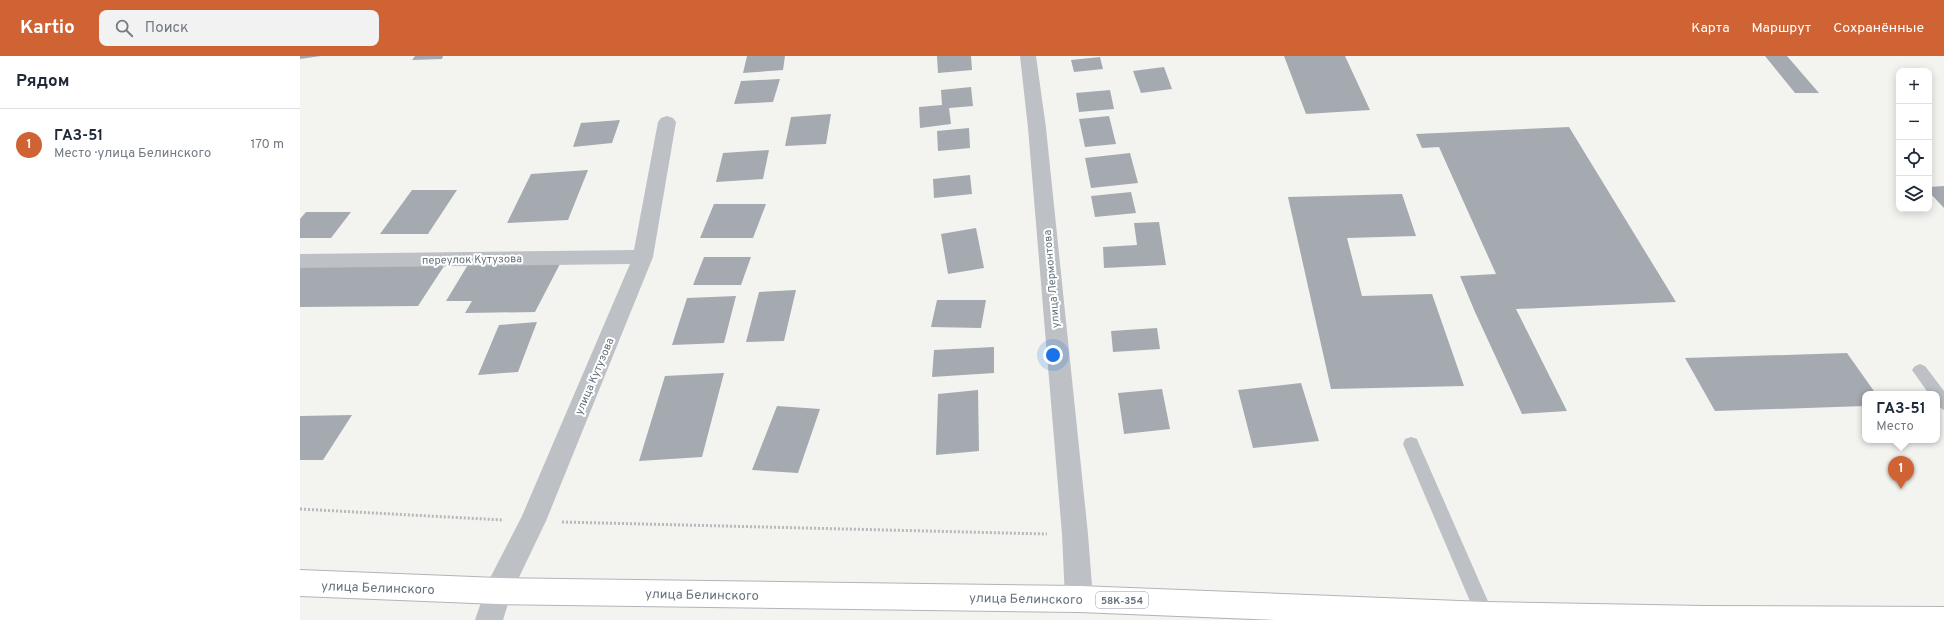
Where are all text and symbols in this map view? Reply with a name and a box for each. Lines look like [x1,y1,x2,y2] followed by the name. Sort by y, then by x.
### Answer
[99,10,379,46] search box
[20,16,75,40] text: Kartio
[113,17,135,39] icon: search
[145,19,189,38] text: Поиск
[1691,20,1730,37] text: Карта
[1752,20,1811,37] text: Маршрут
[1833,20,1924,37] text: Сохранённые
[1896,68,1932,212] map controls
[1896,68,1932,104] button: +
[16,71,69,93] text: Рядом
[1896,104,1932,140] button: −
[54,127,103,146] text: ГАЗ-51
[26,137,32,153] text: 1
[250,137,284,153] text: 170 m
[1896,140,1932,176] button: locate
[54,146,211,162] text: Место · улица Белинского
[1896,176,1932,212] button: layers
[1041,229,1063,329] street label: улица Лермонтова
[422,252,522,268] street label: переулок Кутузова
[572,336,618,417] street label: улица Кутузова
[1043,345,1063,365] your location
[1862,391,1940,443] popup
[1876,400,1926,419] text: ГАЗ-51
[1876,419,1914,435] text: Место
[1888,456,1914,489] pin: 1
[321,579,435,599] street label: улица Белинского
[645,587,759,605] street label: улица Белинского
[969,591,1083,609] street label: улица Белинского
[1096,592,1148,608] road number: 58К-354

